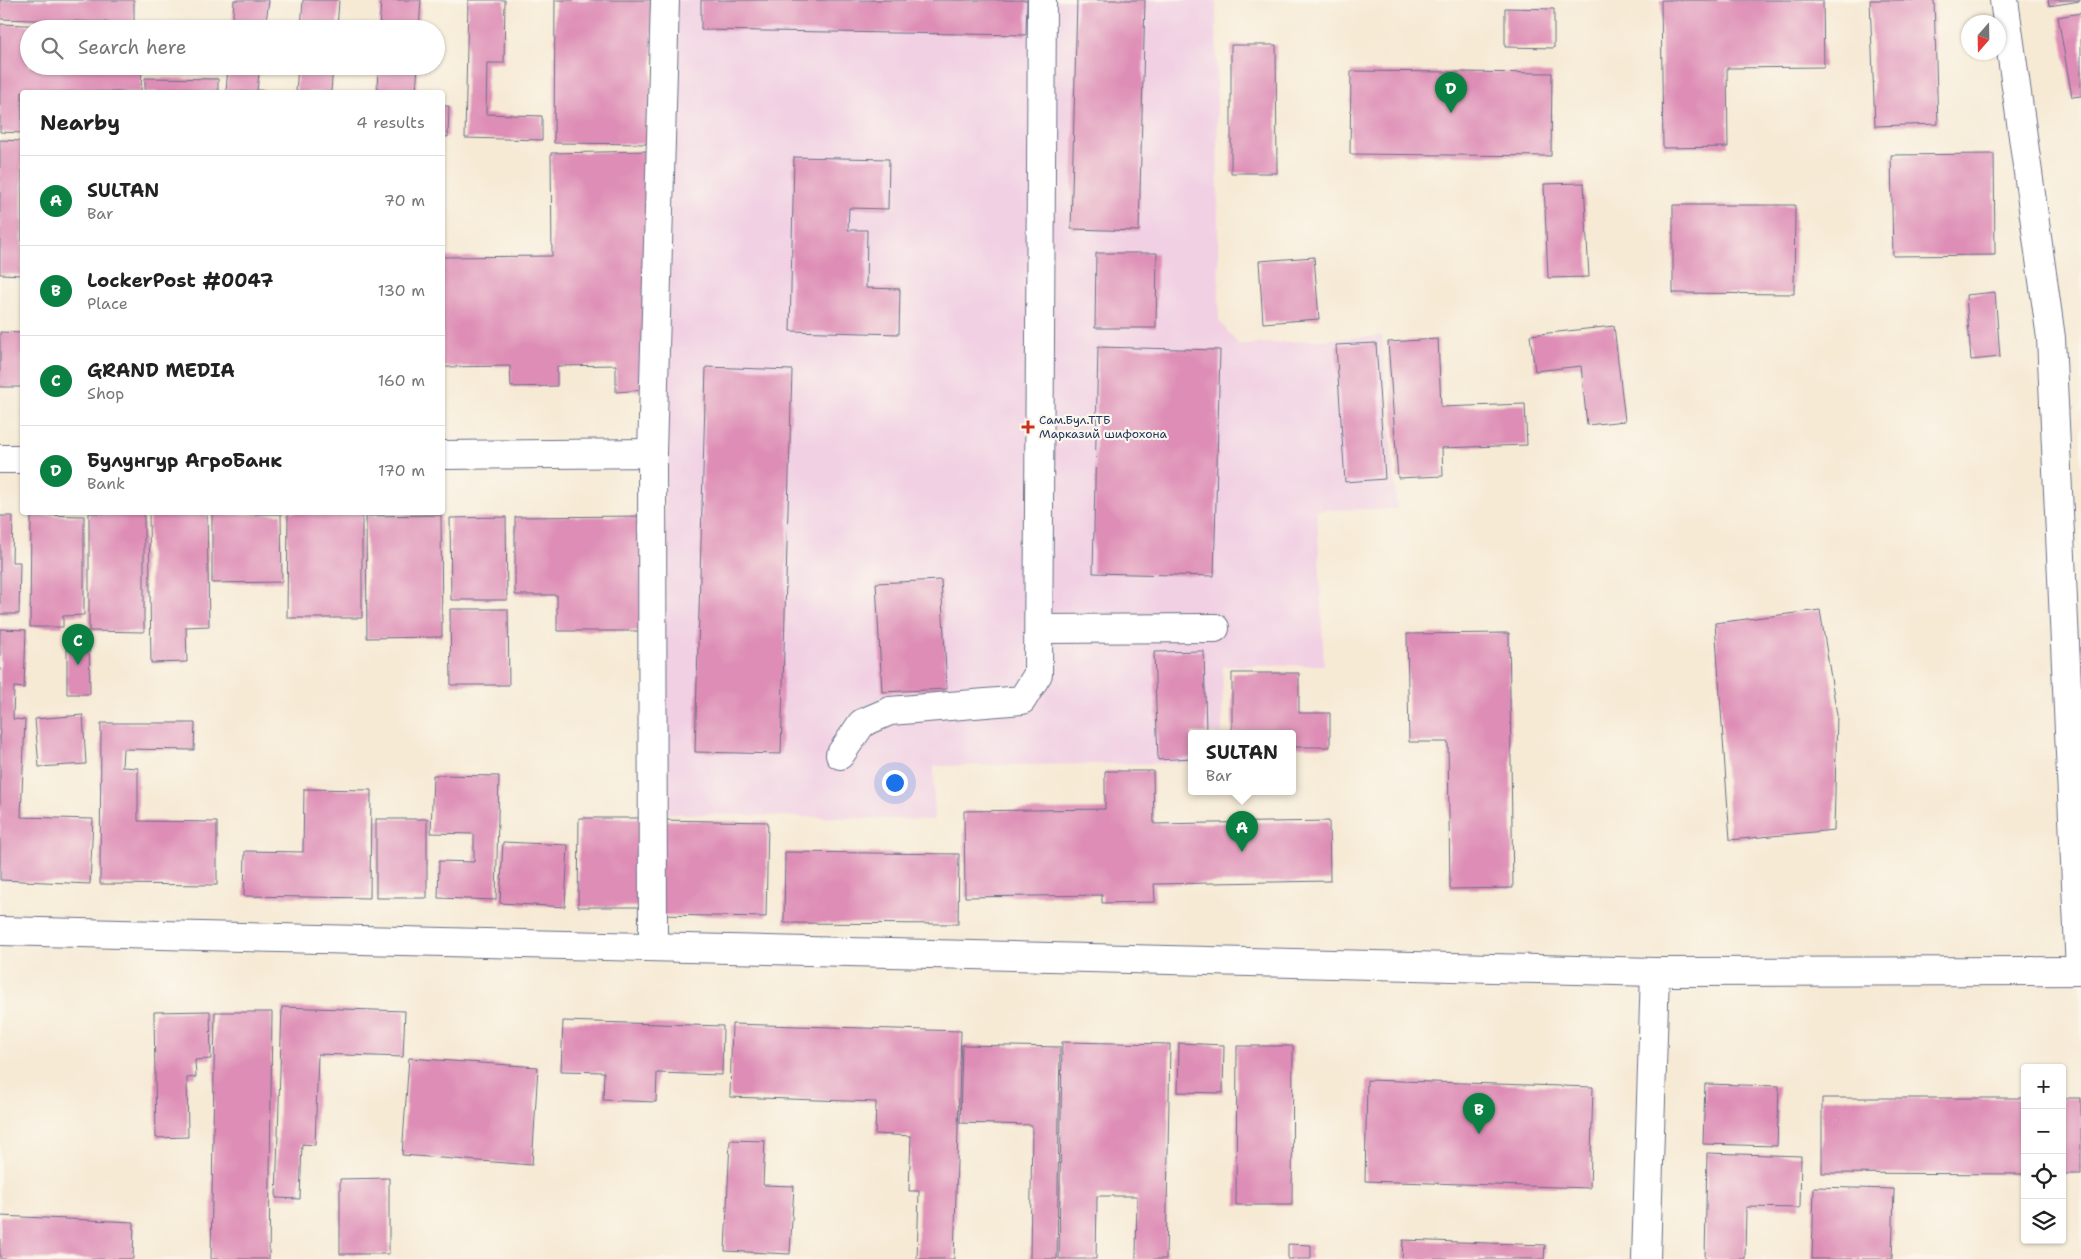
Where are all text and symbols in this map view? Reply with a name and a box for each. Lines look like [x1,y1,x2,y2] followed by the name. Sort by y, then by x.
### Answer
[1961,15,2006,60] north arrow
[20,20,445,75] search box
[38,34,66,62] icon: search
[78,35,187,60] text: Search here
[1435,72,1467,113] pin: D
[40,109,120,137] text: Nearby
[356,112,425,133] text: 4 results
[87,178,159,203] text: SULTAN
[50,190,62,211] text: A
[384,190,425,211] text: 70 m
[87,203,114,224] text: Bar
[87,268,273,293] text: LockerPost #0047
[51,280,61,301] text: B
[378,280,425,301] text: 130 m
[87,293,128,314] text: Place
[87,358,235,383] text: GRAND MEDIA
[51,370,61,391] text: C
[378,370,425,391] text: 160 m
[87,383,124,404] text: Shop
[1039,412,1167,442] place label: Сам.Бул.ТТБ Марказий шифохона
[1021,420,1035,434] marker: Сам.Бул.ТТБ Марказий шифохона
[87,448,282,473] text: Булунгур АгроБанк
[50,460,62,481] text: D
[378,460,425,481] text: 170 m
[87,473,125,494] text: Bank
[62,624,94,665] pin: C
[1188,730,1296,795] popup
[1206,740,1278,765] text: SULTAN
[1206,765,1232,786] text: Bar
[882,770,908,796] your location
[1226,811,1258,852] pin: A
[2021,1064,2066,1244] map controls
[2021,1064,2066,1109] button: +
[1463,1093,1495,1134] pin: B
[2021,1109,2066,1154] button: −
[2021,1154,2066,1199] button: locate
[2021,1199,2066,1244] button: layers

